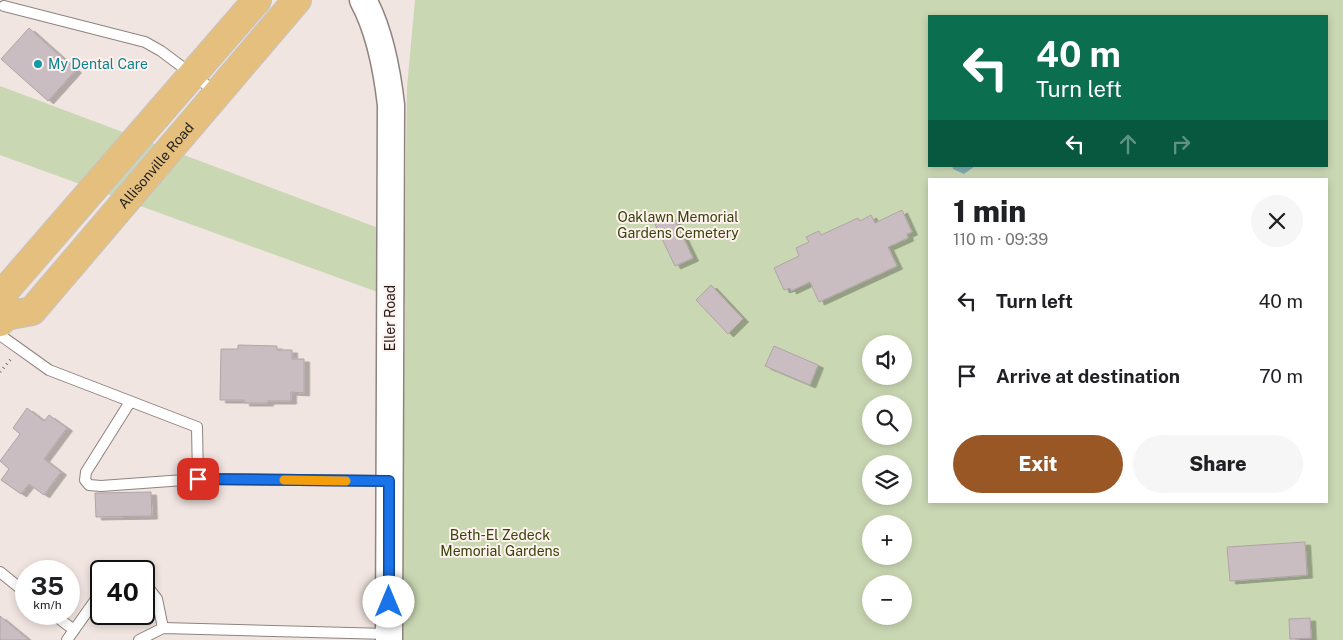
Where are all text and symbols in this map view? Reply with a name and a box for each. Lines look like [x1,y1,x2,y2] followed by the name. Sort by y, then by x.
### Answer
[1036,34,1121,75] text: 40 m
[953,35,1018,100] icon: left
[48,56,148,72] place label: My Dental Care
[32,58,44,70] marker: My Dental Care
[1036,76,1122,102] text: Turn left
[115,119,197,212] street label: Allisonville Road
[1061,130,1089,158] icon: left
[1114,130,1142,158] icon: ahead
[1167,130,1195,158] icon: right
[953,193,1026,229] text: 1 min
[1251,195,1303,247] button: close
[617,209,739,241] park label: Oaklawn Memorial Gardens Cemetery
[953,230,1048,249] text: 110 m · 09:39
[382,285,398,351] street label: Eller Road
[953,287,981,315] icon: left
[996,290,1073,312] text: Turn left
[1258,290,1303,312] text: 40 m
[862,335,912,625] map controls
[862,335,912,385] button: sound
[953,362,981,390] icon: arrive
[996,365,1180,387] text: Arrive at destination
[1259,365,1303,387] text: 70 m
[862,395,912,445] button: search
[953,435,1123,493] button: Exit
[1133,435,1303,493] button: Share
[862,455,912,505] button: layers
[177,458,219,500] pin
[184,465,212,493] icon: arrive
[862,515,912,565] button: +
[440,527,560,559] park label: Beth-El Zedeck Memorial Gardens
[90,560,155,625] speed limit sign: 40
[31,571,64,601] text: 35
[362,575,414,627] position arrow
[862,575,912,625] button: −
[33,598,62,612] text: km/h

